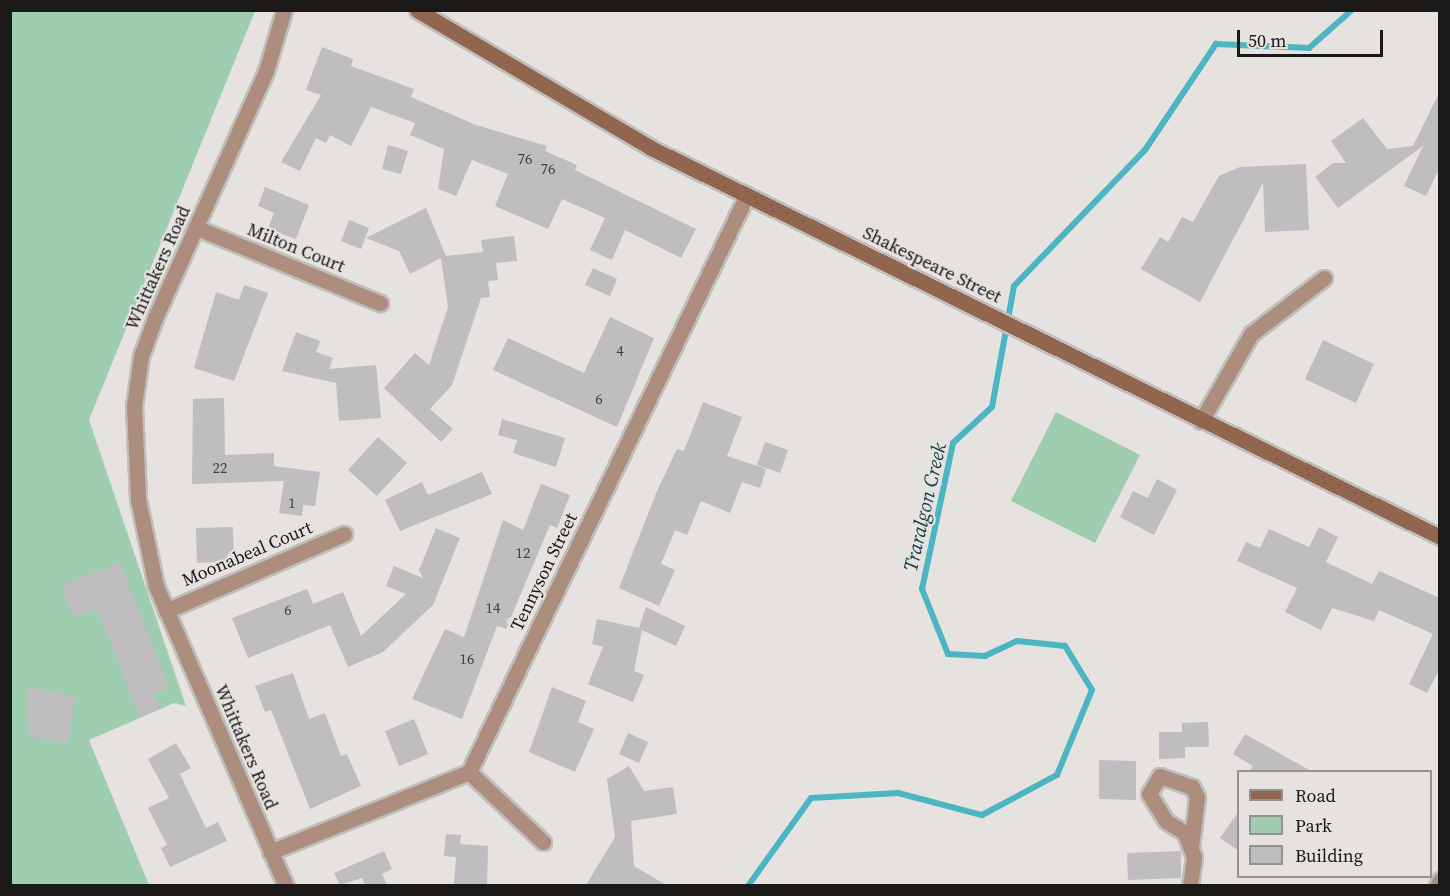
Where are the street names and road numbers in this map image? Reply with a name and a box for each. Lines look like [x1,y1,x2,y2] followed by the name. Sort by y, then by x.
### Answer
[121,203,195,333] street label: Whittakers Road
[244,219,348,277] street label: Milton Court
[859,222,1005,308] street label: Shakespeare Street
[506,510,582,634] street label: Tennyson Street
[179,517,315,591] street label: Moonabeal Court
[210,681,282,813] street label: Whittakers Road

